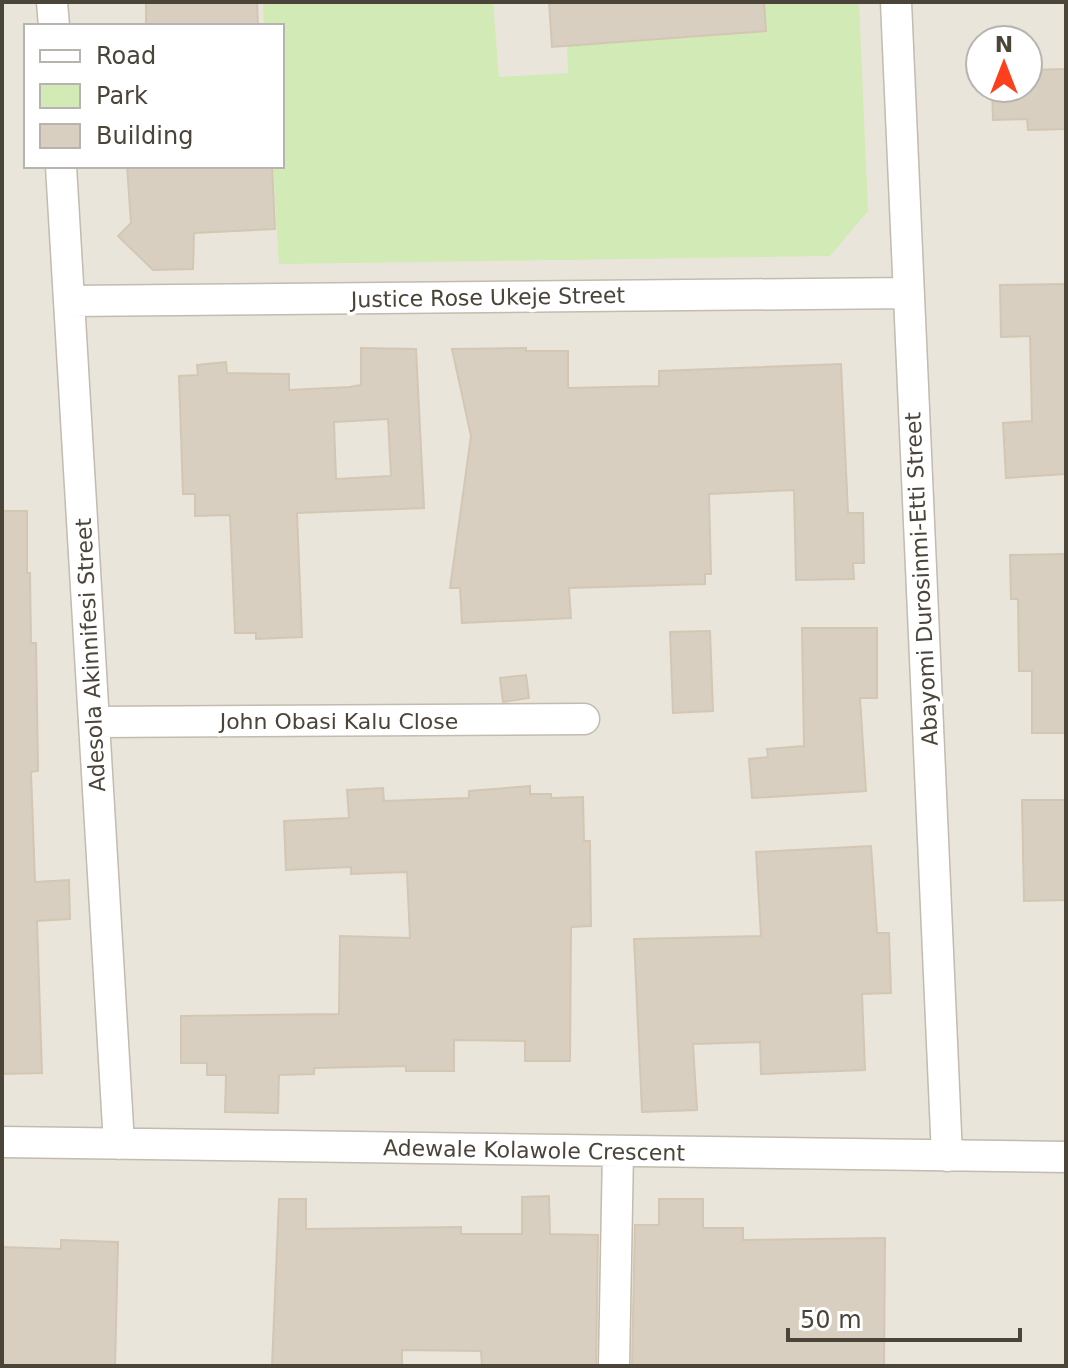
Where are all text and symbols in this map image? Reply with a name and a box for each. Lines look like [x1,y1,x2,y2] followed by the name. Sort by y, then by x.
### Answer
[24,24,284,168] legend
[964,24,1044,104] north arrow
[995,32,1013,57] text: N
[96,42,156,70] text: Road
[96,82,148,110] text: Park
[96,122,193,150] text: Building
[349,283,626,312] street label: Justice Rose Ukeje Street
[900,411,943,747] street label: Abayomi Durosinmi-Etti Street
[71,517,110,793] street label: Adesola Akinnifesi Street
[218,709,458,734] street label: John Obasi Kalu Close
[383,1135,685,1166] street label: Adewale Kolawole Crescent
[788,1292,1020,1342] scale bar
[800,1306,862,1334] text: 50 m

